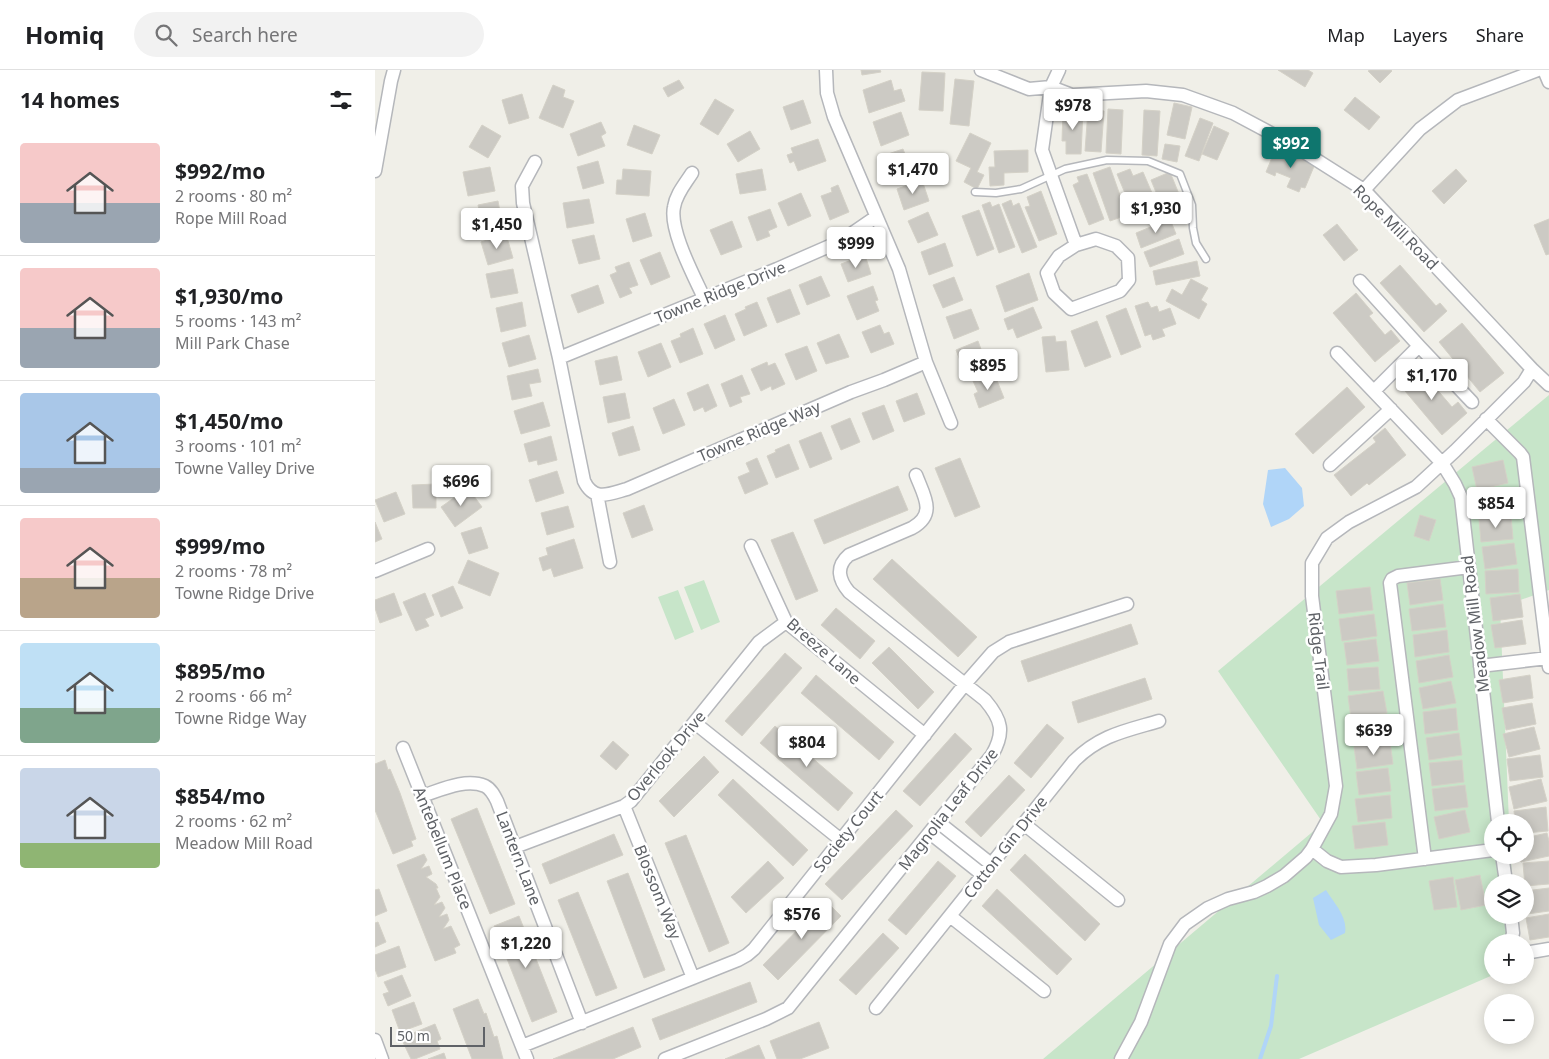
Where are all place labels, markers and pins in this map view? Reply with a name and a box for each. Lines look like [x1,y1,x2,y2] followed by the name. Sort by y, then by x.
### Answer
[1043,88,1103,131] pin: $978
[1261,126,1321,169] pin: $992
[872,152,954,195] pin: $1,470
[1115,191,1197,234] pin: $1,930
[456,208,538,250] pin: $1,450
[826,226,886,269] pin: $999
[958,348,1018,391] pin: $895
[1391,358,1473,401] pin: $1,170
[431,464,491,507] pin: $696
[1466,486,1526,529] pin: $854
[1344,714,1404,756] pin: $639
[777,726,837,768] pin: $804
[772,898,832,940] pin: $576
[485,926,567,969] pin: $1,220

